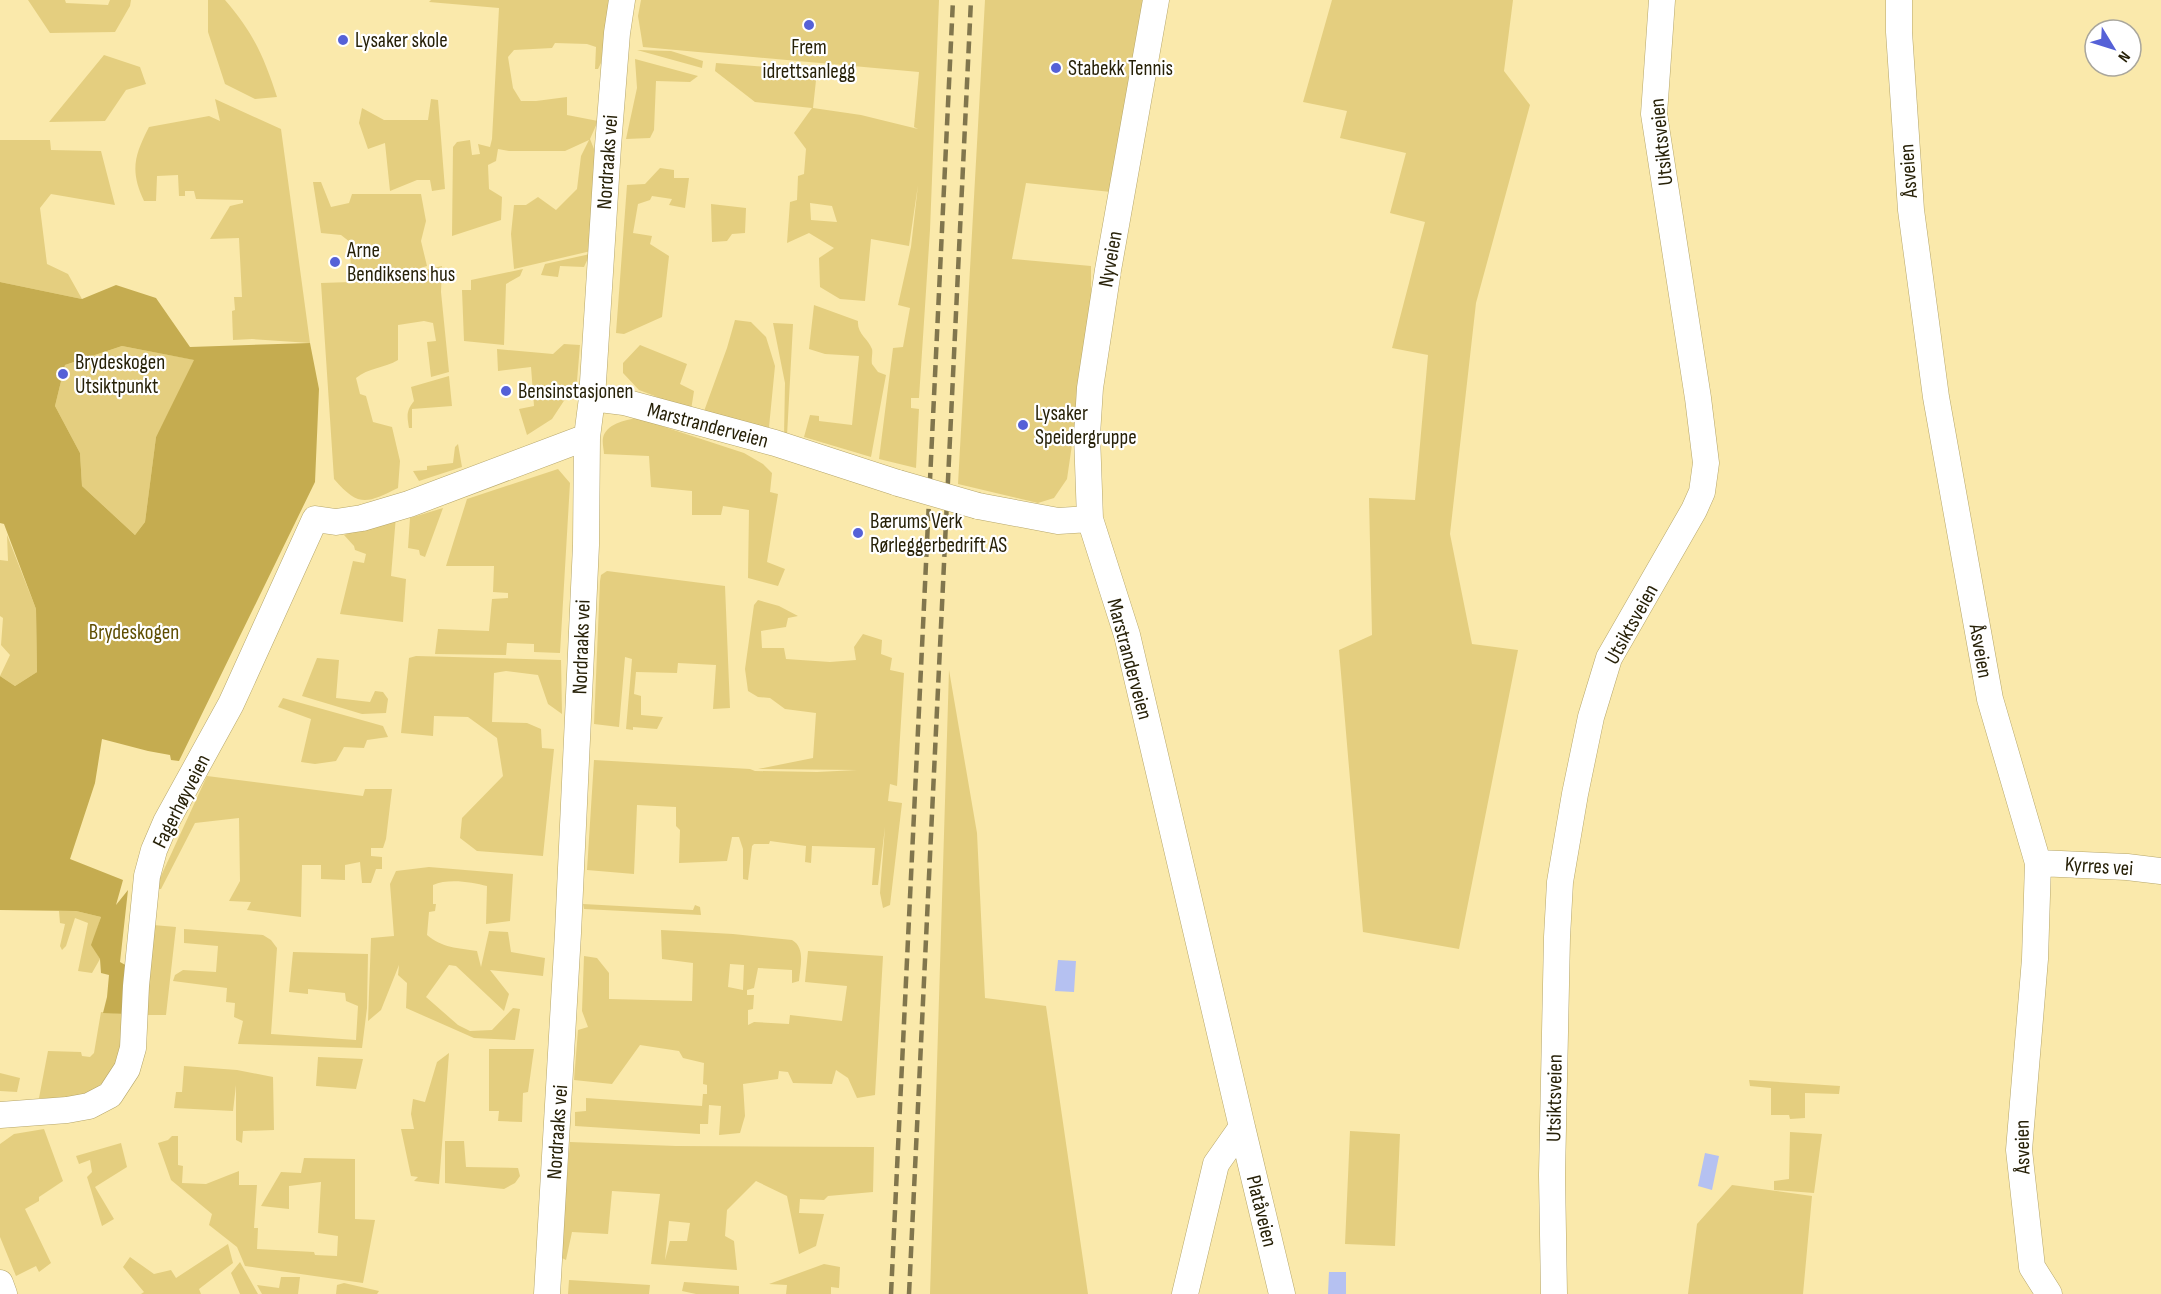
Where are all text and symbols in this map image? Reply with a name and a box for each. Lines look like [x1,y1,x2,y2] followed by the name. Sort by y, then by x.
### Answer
[802,18,816,32] marker: Frem idrettsanlegg
[2083,18,2143,78] north arrow
[355,28,448,53] place label: Lysaker skole
[336,33,350,47] marker: Lysaker skole
[762,35,856,84] place label: Frem idrettsanlegg
[2114,47,2134,66] text: N
[1068,56,1173,81] place label: Stabekk Tennis
[1049,61,1063,75] marker: Stabekk Tennis
[1644,97,1679,187] street label: Utsiktsveien
[592,114,623,210] street label: Nordraaks vei
[1894,143,1923,200] street label: Åsveien
[1093,229,1128,289] street label: Nyveien
[346,238,455,287] place label: Arne Bendiksens hus
[328,255,342,269] marker: Arne Bendiksens hus
[75,350,165,399] place label: Brydeskogen Utsiktpunkt
[56,367,70,381] marker: Brydeskogen Utsiktpunkt
[518,379,634,404] place label: Bensinstasjonen
[499,384,513,398] marker: Bensinstasjonen
[645,397,771,454] street label: Marstranderveien
[1035,401,1137,450] place label: Lysaker Speidergruppe
[1016,418,1030,432] marker: Lysaker Speidergruppe
[870,509,1007,558] place label: Bærums Verk Rørleggerbedrift AS
[851,526,865,540] marker: Bærums Verk Rørleggerbedrift AS
[1599,580,1664,669] street label: Utsiktsveien
[1101,596,1158,722] street label: Marstranderveien
[567,599,596,695] street label: Nordraaks vei
[89,620,179,645] park label: Brydeskogen
[1963,621,1998,680] street label: Åsveien
[147,750,216,852] street label: Fagerhøyveien
[2064,852,2134,881] street label: Kyrres vei
[1541,1054,1568,1142] street label: Utsiktsveien
[542,1084,573,1180] street label: Nordraaks vei
[2010,1120,2035,1175] street label: Åsveien
[1241,1173,1282,1249] street label: Platåveien

